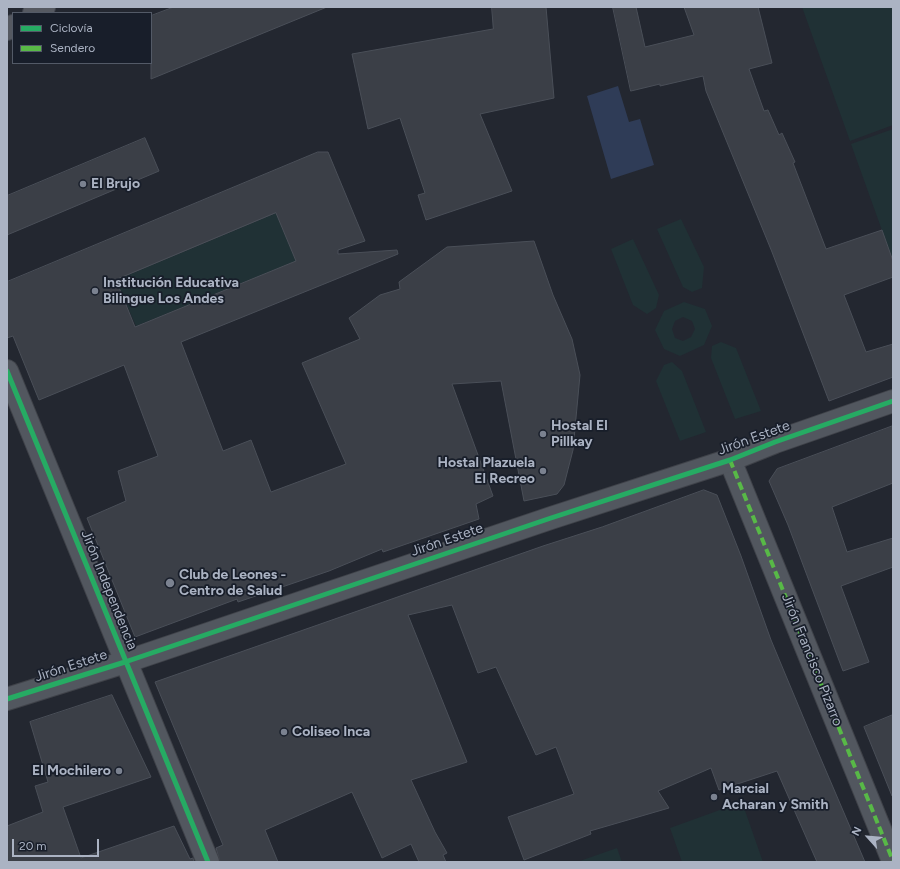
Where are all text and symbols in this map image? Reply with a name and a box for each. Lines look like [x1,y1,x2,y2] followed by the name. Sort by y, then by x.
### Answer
[12,12,152,64] legend
[50,21,93,35] text: Ciclovía
[50,41,95,55] text: Sendero
[91,176,140,192] place label: El Brujo
[78,179,88,189] marker: El Brujo
[103,275,239,308] place label: Institución Educativa Bilingue Los Andes
[90,286,100,296] marker: Institución Educativa Bilingue Los Andes
[716,417,792,459] street label: Jirón Estete
[551,418,608,450] place label: Hostal El Pillkay
[538,429,548,439] marker: Hostal El Pillkay
[437,455,535,488] place label: Hostal Plazuela El Recreo
[538,466,548,476] marker: Hostal Plazuela El Recreo
[409,520,485,560] street label: Jirón Estete
[77,528,141,652] street label: Jirón Independencia
[179,567,286,600] place label: Club de Leones - Centro de Salud
[164,577,176,589] marker: Club de Leones - Centro de Salud
[778,591,846,729] street label: Jirón Francisco Pizarro
[33,646,109,686] street label: Jirón Estete
[292,724,370,740] place label: Coliseo Inca
[279,727,289,737] marker: Coliseo Inca
[32,763,111,779] place label: El Mochilero
[114,766,124,776] marker: El Mochilero
[722,781,828,814] place label: Marcial Acharan y Smith
[709,792,719,802] marker: Marcial Acharan y Smith
[848,817,888,857] north arrow
[849,825,865,838] text: N
[14,831,101,857] scale bar
[19,839,47,853] text: 20 m

